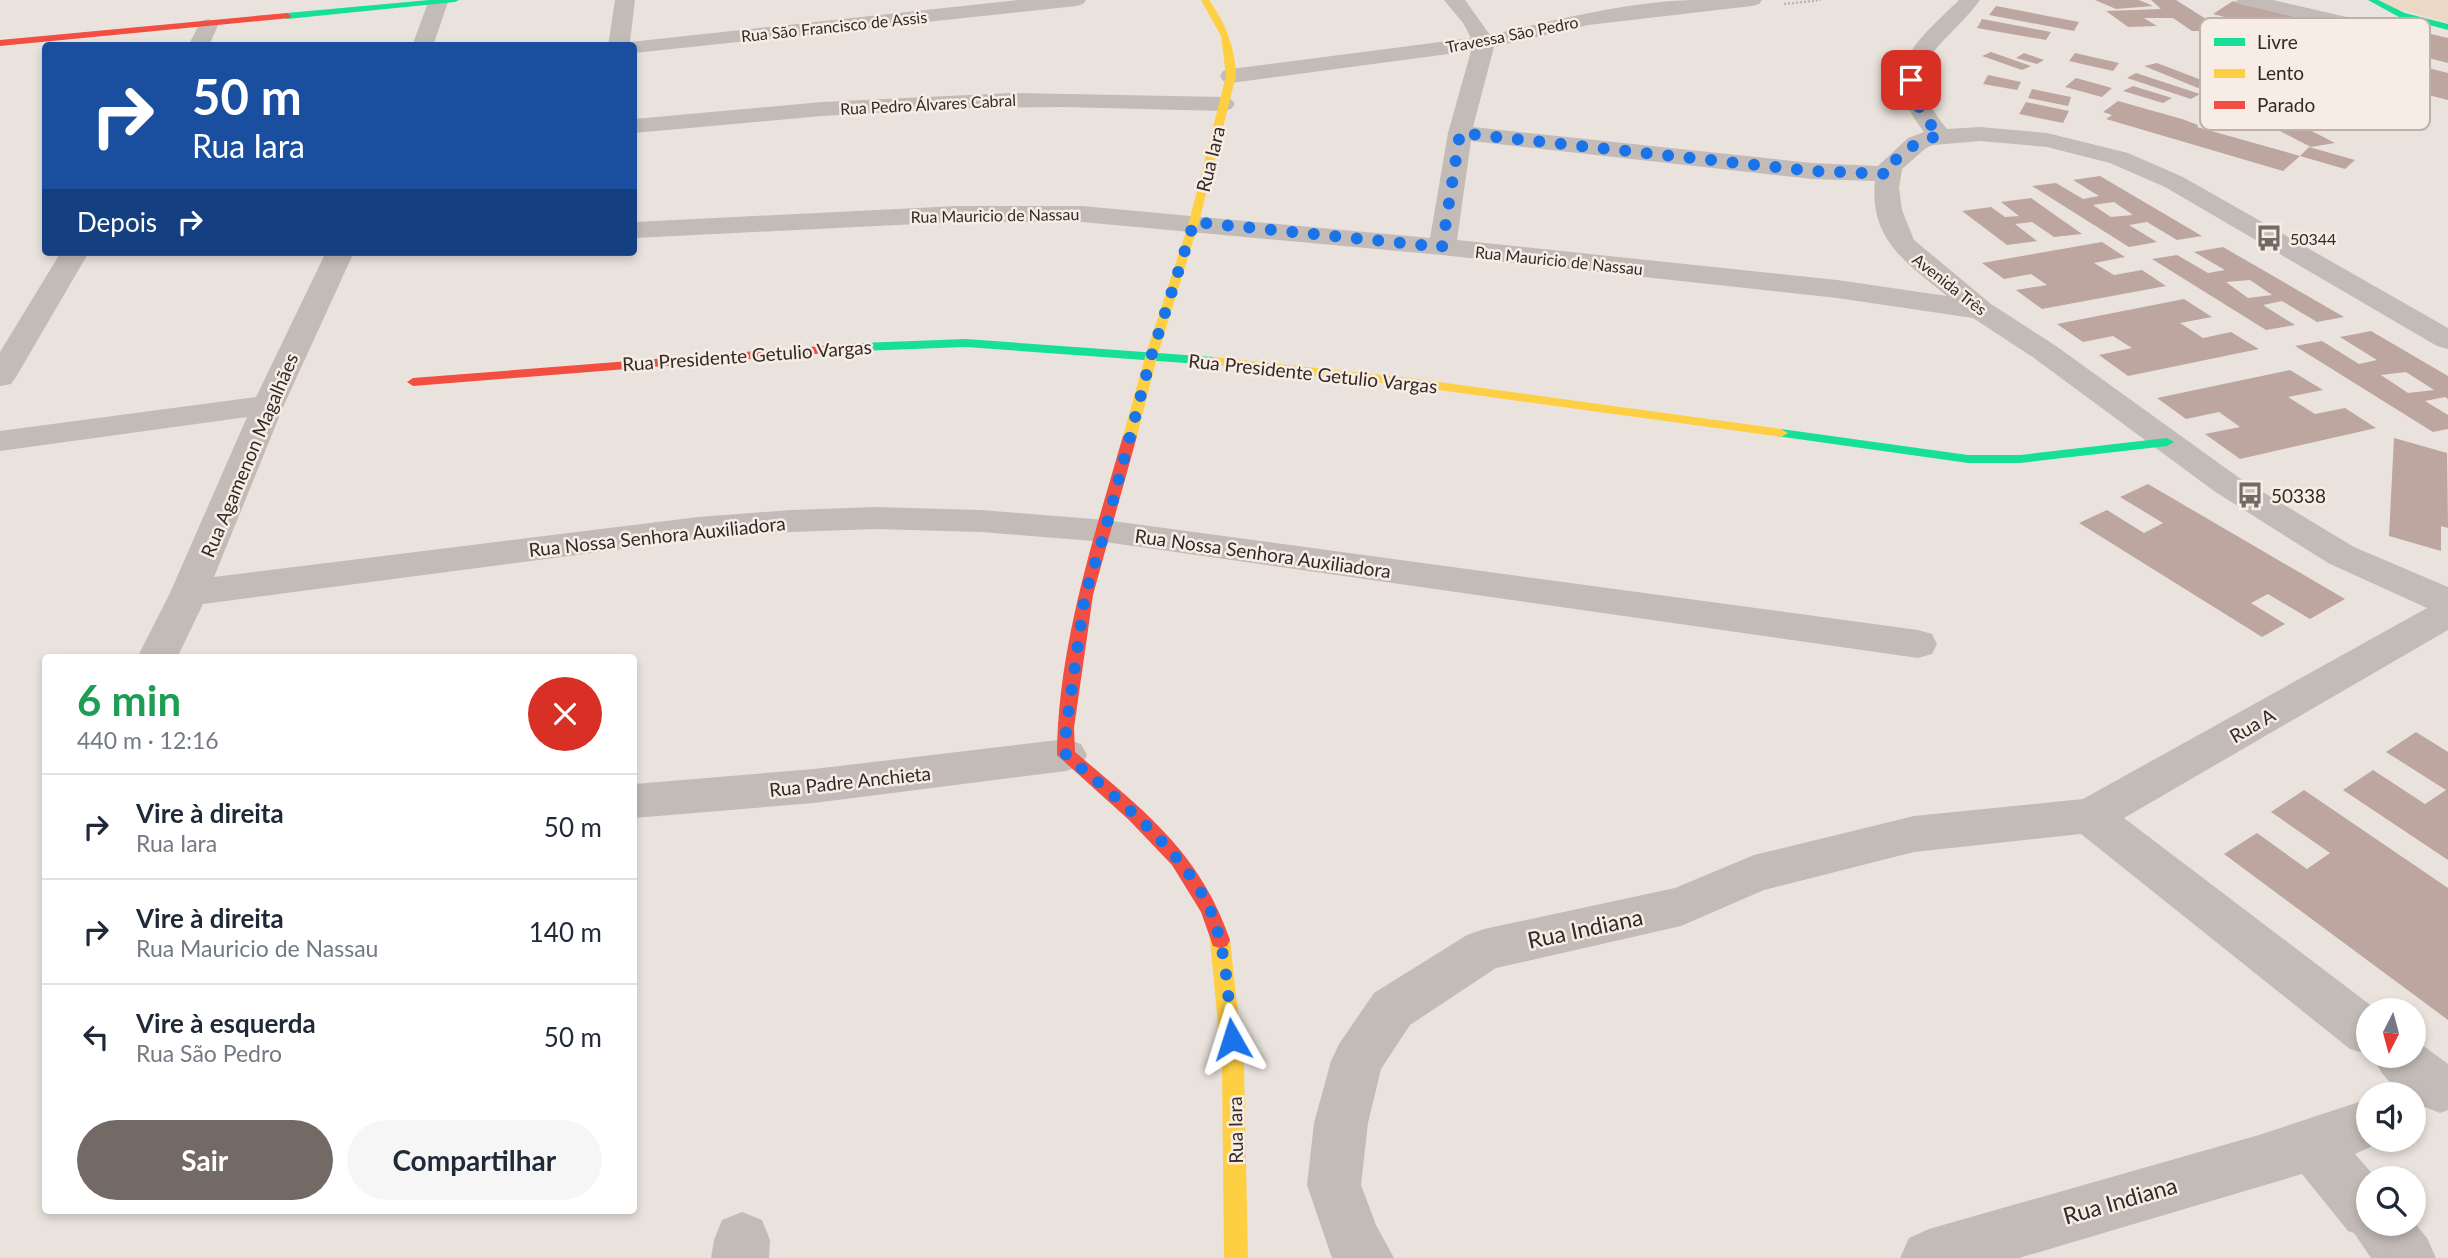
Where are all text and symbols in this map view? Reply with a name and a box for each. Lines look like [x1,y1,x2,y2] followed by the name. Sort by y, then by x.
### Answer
[740,7,928,45] street label: Rua São Francisco de Assis
[1444,12,1580,56] street label: Travessa São Pedro
[2200,18,2430,130] legend
[2257,30,2298,53] text: Livre
[1881,50,1941,110] pin
[1892,61,1930,99] icon: arrive
[2257,61,2304,84] text: Lento
[192,67,302,125] text: 50 m
[77,70,168,161] icon: right
[840,90,1016,118] street label: Rua Pedro Álvares Cabral
[2257,93,2315,116] text: Parado
[1191,124,1229,194] street label: Rua Iara
[192,126,305,165] text: Rua Iara
[171,203,209,241] icon: right
[911,204,1079,226] street label: Rua Mauricio de Nassau
[77,206,157,238] text: Depois
[2254,223,2284,253] bus stop icon: 50344
[2290,229,2336,248] place label: 50344
[1474,242,1644,278] street label: Rua Mauricio de Nassau
[1909,249,1991,319] street label: Avenida Três
[621,335,873,375] street label: Rua Presidente Getulio Vargas
[1187,348,1439,398] street label: Rua Presidente Getulio Vargas
[196,350,302,560] street label: Rua Agamenon Magalhães
[2235,480,2265,510] bus stop icon: 50338
[2271,484,2326,507] place label: 50338
[527,511,787,561] street label: Rua Nossa Senhora Auxiliadora
[1134,524,1392,582] street label: Rua Nossa Senhora Auxiliadora
[77,675,181,725] text: 6 min
[528,677,602,751] button: close
[2225,703,2279,747] street label: Rua A
[77,726,219,754] text: 440 m · 12:16
[768,761,932,801] street label: Rua Padre Anchieta
[136,797,284,829] text: Vire à direita
[77,808,115,846] icon: right
[544,811,602,843] text: 50 m
[136,829,217,857] text: Rua Iara
[136,902,284,934] text: Vire à direita
[1525,902,1645,954] street label: Rua Indiana
[77,913,115,951] icon: right
[529,916,602,948] text: 140 m
[136,934,378,962] text: Rua Mauricio de Nassau
[2356,998,2426,1068] north arrow
[2356,998,2426,1236] map controls
[1195,1002,1269,1076] position arrow
[136,1007,316,1039] text: Vire à esquerda
[77,1018,115,1056] icon: left
[544,1021,602,1053] text: 50 m
[136,1039,282,1067] text: Rua São Pedro
[2356,1082,2426,1152] button: sound
[1223,1096,1247,1164] street label: Rua Iara
[77,1120,333,1200] button: Sair
[347,1120,602,1200] button: Compartilhar
[2356,1166,2426,1236] button: search
[2060,1170,2180,1230] street label: Rua Indiana

